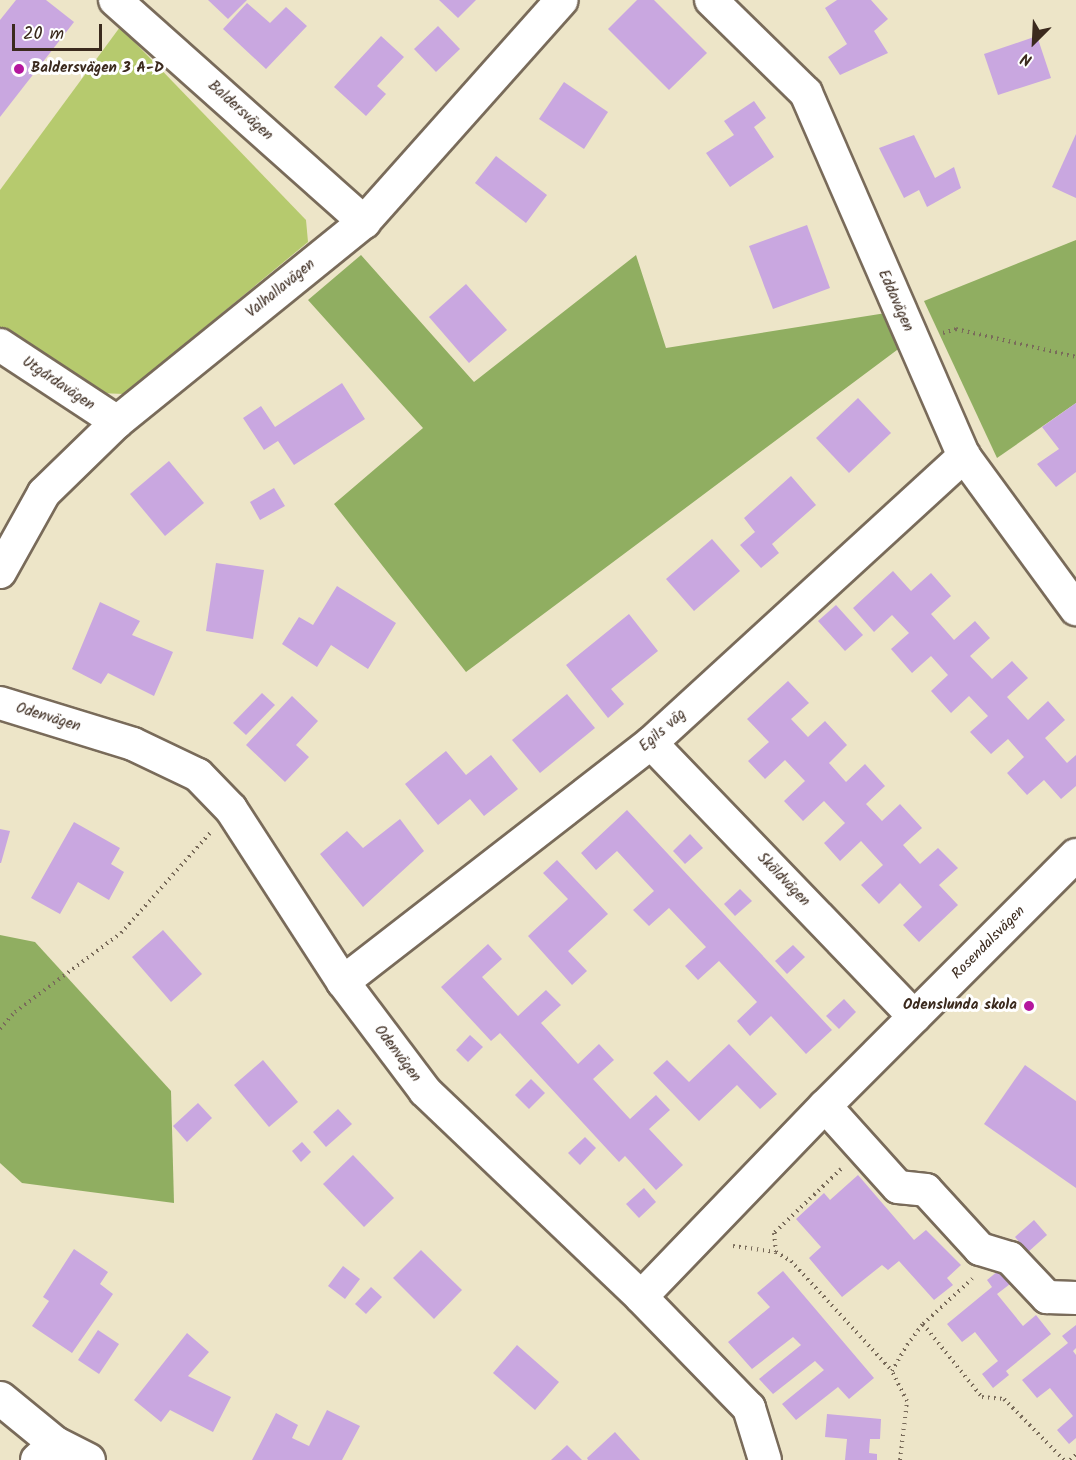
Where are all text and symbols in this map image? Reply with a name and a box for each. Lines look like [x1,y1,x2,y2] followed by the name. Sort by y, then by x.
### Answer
[15,12,105,50] scale bar
[1004,12,1064,72] north arrow
[23,20,64,49] text: 20 m
[1017,45,1036,72] text: N
[31,60,164,78] place label: Baldersvägen 3 A-D
[12,62,26,76] marker: Baldersvägen 3 A-D
[204,77,276,145] street label: Baldersvägen
[243,256,319,322] street label: Valhallavägen
[873,267,917,335] street label: Eddavägen
[18,353,98,415] street label: Utgårdavägen
[13,700,83,736] street label: Odenvägen
[636,706,690,756] street label: Egils väg
[753,849,813,911] street label: Sköldvägen
[948,902,1030,984] street label: Rosendalsvägen
[903,997,1017,1015] place label: Odenslunda skola
[1022,999,1036,1013] marker: Odenslunda skola
[370,1022,424,1086] street label: Odenvägen

